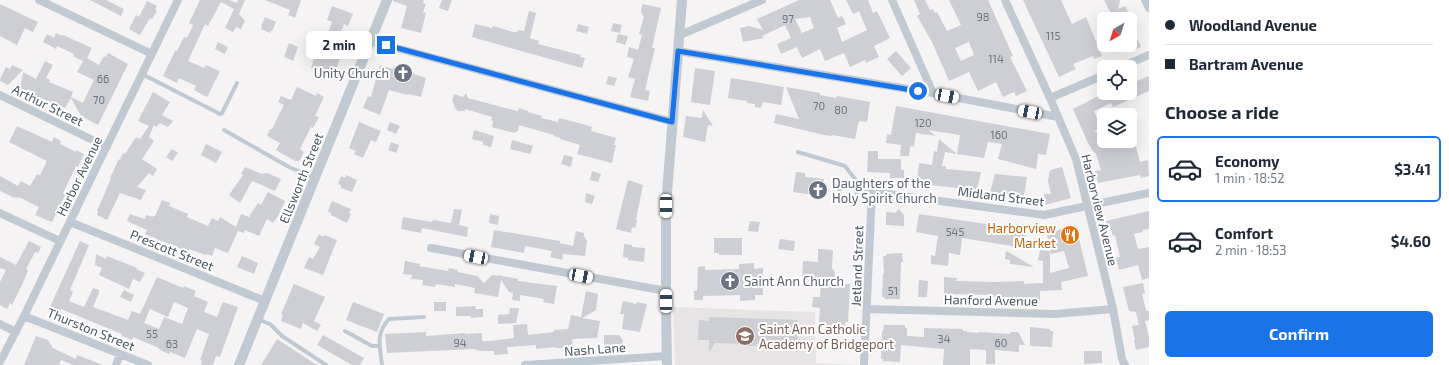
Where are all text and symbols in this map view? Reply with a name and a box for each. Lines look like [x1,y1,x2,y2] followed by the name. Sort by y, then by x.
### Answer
[977,10,989,23] house number: 98
[782,12,794,25] house number: 97
[1097,12,1137,52] north arrow
[1097,12,1137,148] map controls
[1189,16,1317,34] text: Woodland Avenue
[1046,29,1060,42] house number: 115
[306,31,372,59] callout: 2 min
[377,36,395,54] route end
[322,37,356,53] text: 2 min
[988,52,1004,65] house number: 114
[1189,55,1303,73] text: Bartram Avenue
[1097,60,1137,100] button: locate
[392,62,414,84] church icon: Unity Church
[314,65,389,81] place label: Unity Church
[97,72,109,85] house number: 66
[10,81,86,129] street label: Arthur Street
[909,82,927,100] route start
[934,88,960,104] car
[93,93,105,106] house number: 70
[813,99,825,112] house number: 70
[1165,101,1279,123] text: Choose a ride
[834,103,848,116] house number: 80
[1017,104,1043,120] car
[1097,108,1137,148] button: layers
[914,116,932,129] house number: 120
[990,128,1008,141] house number: 160
[276,130,326,226] street label: Ellsworth Street
[53,133,105,219] street label: Harbor Avenue
[1167,151,1203,187] icon: car
[1078,152,1122,268] street label: Harborview Avenue
[1215,152,1280,170] text: Economy
[1394,160,1431,178] text: $3.41
[1215,170,1285,186] text: 1 min · 18:52
[832,175,937,206] place label: Daughters of the Holy Spirit Church
[807,179,829,201] church icon: Daughters of the Holy Spirit Church
[957,183,1045,209] street label: Midland Street
[660,194,672,218] car
[987,220,1056,251] place label: Harborview Market
[1167,223,1203,259] icon: car
[1059,224,1081,246] restaurant icon: Harborview Market
[1215,224,1273,242] text: Comfort
[848,225,866,307] street label: Jetland Street
[946,225,964,238] house number: 545
[128,226,216,274] street label: Prescott Street
[1391,232,1431,250] text: $4.60
[1215,242,1287,258] text: 2 min · 18:53
[463,249,489,265] car
[568,268,594,284] car
[719,270,741,292] church icon: Saint Ann Church
[744,273,844,289] place label: Saint Ann Church
[888,284,898,297] house number: 51
[660,289,672,313] car
[944,291,1038,309] street label: Hanford Avenue
[45,304,137,354] street label: Thurston Street
[1165,311,1433,357] button: Confirm
[759,321,894,352] place label: Saint Ann Catholic Academy of Bridgeport
[734,325,756,347] school or university icon: Saint Ann Catholic Academy of Bridgeport
[146,327,158,340] house number: 55
[938,332,951,345] house number: 34
[453,336,467,349] house number: 94
[995,336,1007,349] house number: 60
[166,337,178,350] house number: 63
[564,339,626,359] street label: Nash Lane

